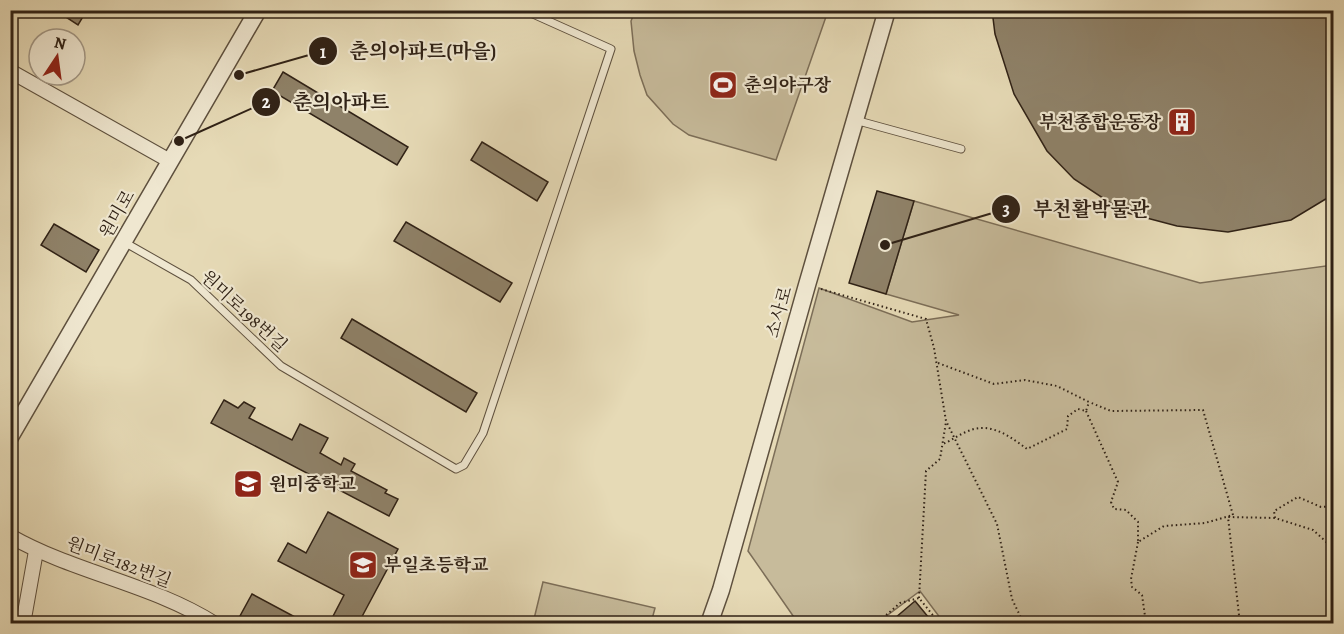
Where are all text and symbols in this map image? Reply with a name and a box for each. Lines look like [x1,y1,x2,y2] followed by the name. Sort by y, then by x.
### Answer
[27,27,87,87] north arrow
[52,31,69,55] text: N
[308,32,509,70] callout: 춘의아파트(마을)
[350,38,496,65] text: 춘의아파트(마을)
[320,40,327,64] text: 1
[707,69,739,101] sports icon: 춘의야구장
[744,73,832,97] place label: 춘의야구장
[251,83,401,121] callout: 춘의아파트
[293,89,389,116] text: 춘의아파트
[262,90,271,114] text: 2
[1166,106,1198,138] building icon: 부천종합운동장
[1039,110,1162,134] place label: 부천종합운동장
[94,185,140,243] street label: 원미로
[991,190,1161,228] callout: 부천활박물관
[1033,196,1150,223] text: 부천활박물관
[1002,197,1010,221] text: 3
[196,265,292,357] street label: 원미로198번길
[760,284,798,340] street label: 소사로
[232,468,264,500] school or university icon: 원미중학교
[269,472,357,496] place label: 원미중학교
[63,531,175,593] street label: 원미로182번길
[347,549,379,581] school or university icon: 부일초등학교
[384,553,489,577] place label: 부일초등학교

